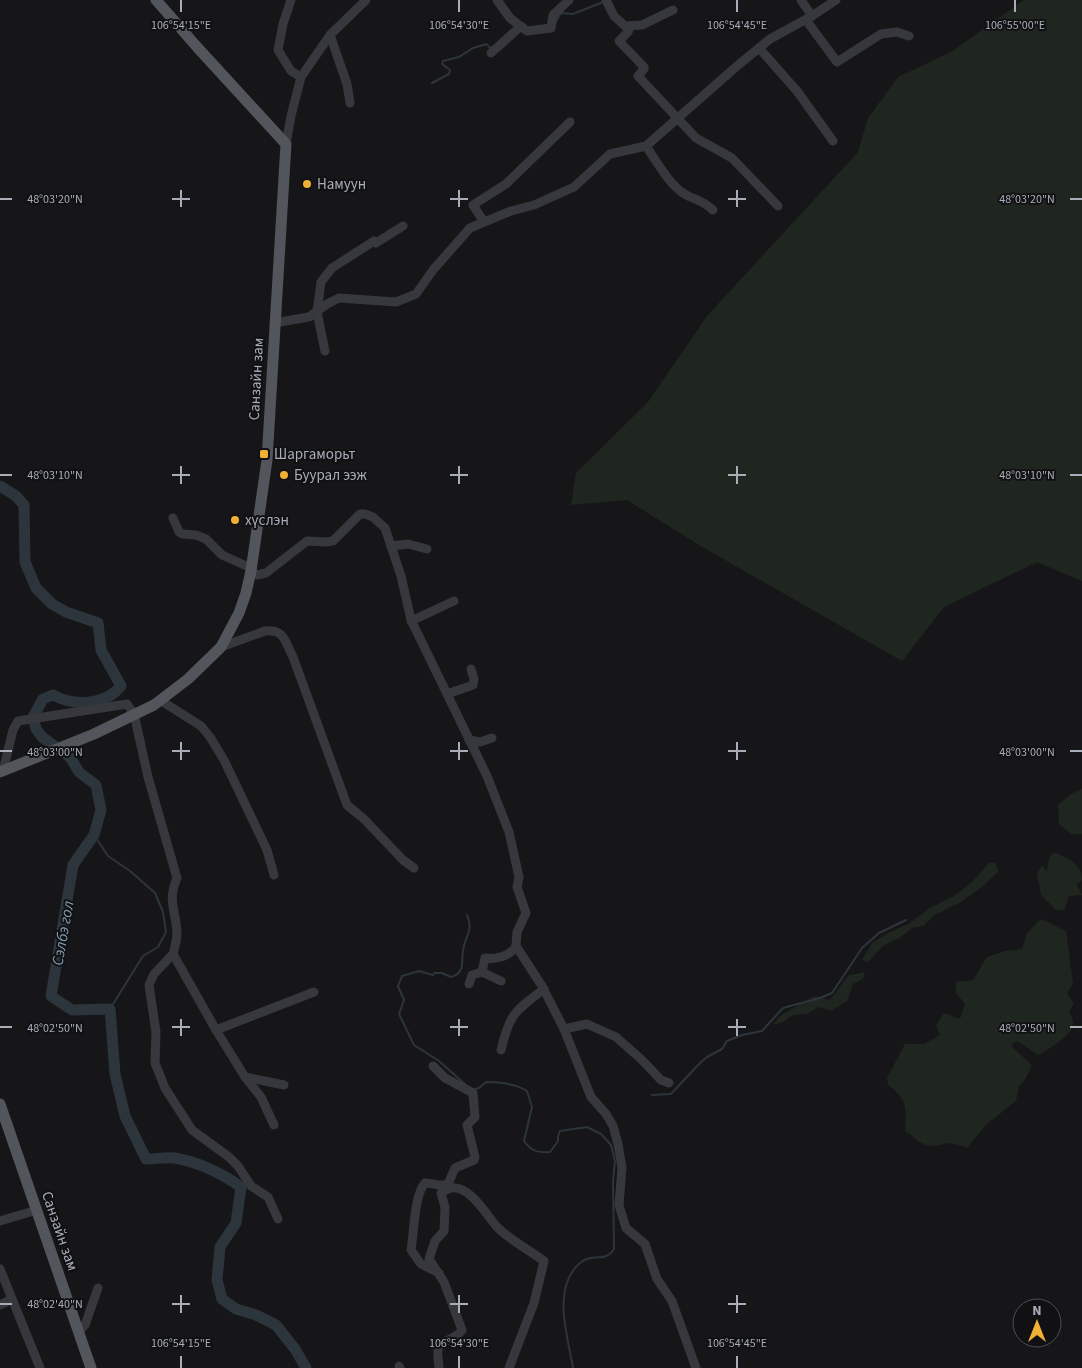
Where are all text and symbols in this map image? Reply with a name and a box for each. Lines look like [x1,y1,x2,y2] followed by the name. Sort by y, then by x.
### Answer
[151,17,211,34] text: 106°54'15"E
[429,17,489,34] text: 106°54'30"E
[707,17,767,34] text: 106°54'45"E
[985,17,1045,34] text: 106°55'00"E
[317,174,366,195] place label: Намуун
[301,178,313,190] marker: Намуун
[27,191,83,208] text: 48°03'20"N
[999,191,1055,208] text: 48°03'20"N
[244,337,269,421] street label: Санзайн зам
[274,444,355,465] place label: Шаргаморьт
[258,448,270,460] marker: Шаргаморьт
[294,465,368,486] place label: Буурал ээж
[27,467,83,484] text: 48°03'10"N
[999,467,1055,484] text: 48°03'10"N
[278,469,290,481] marker: Буурал ээж
[245,510,289,531] place label: хүслэн
[229,514,241,526] marker: хүслэн
[27,744,83,761] text: 48°03'00"N
[999,744,1055,761] text: 48°03'00"N
[46,899,80,967] water label: Сэлбэ гол
[27,1020,83,1037] text: 48°02'50"N
[999,1020,1055,1037] text: 48°02'50"N
[36,1189,83,1274] street label: Санзайн зам
[27,1296,83,1313] text: 48°02'40"N
[1012,1298,1062,1348] north arrow
[1032,1301,1042,1321] text: N
[151,1335,211,1352] text: 106°54'15"E
[429,1335,489,1352] text: 106°54'30"E
[707,1335,767,1352] text: 106°54'45"E

